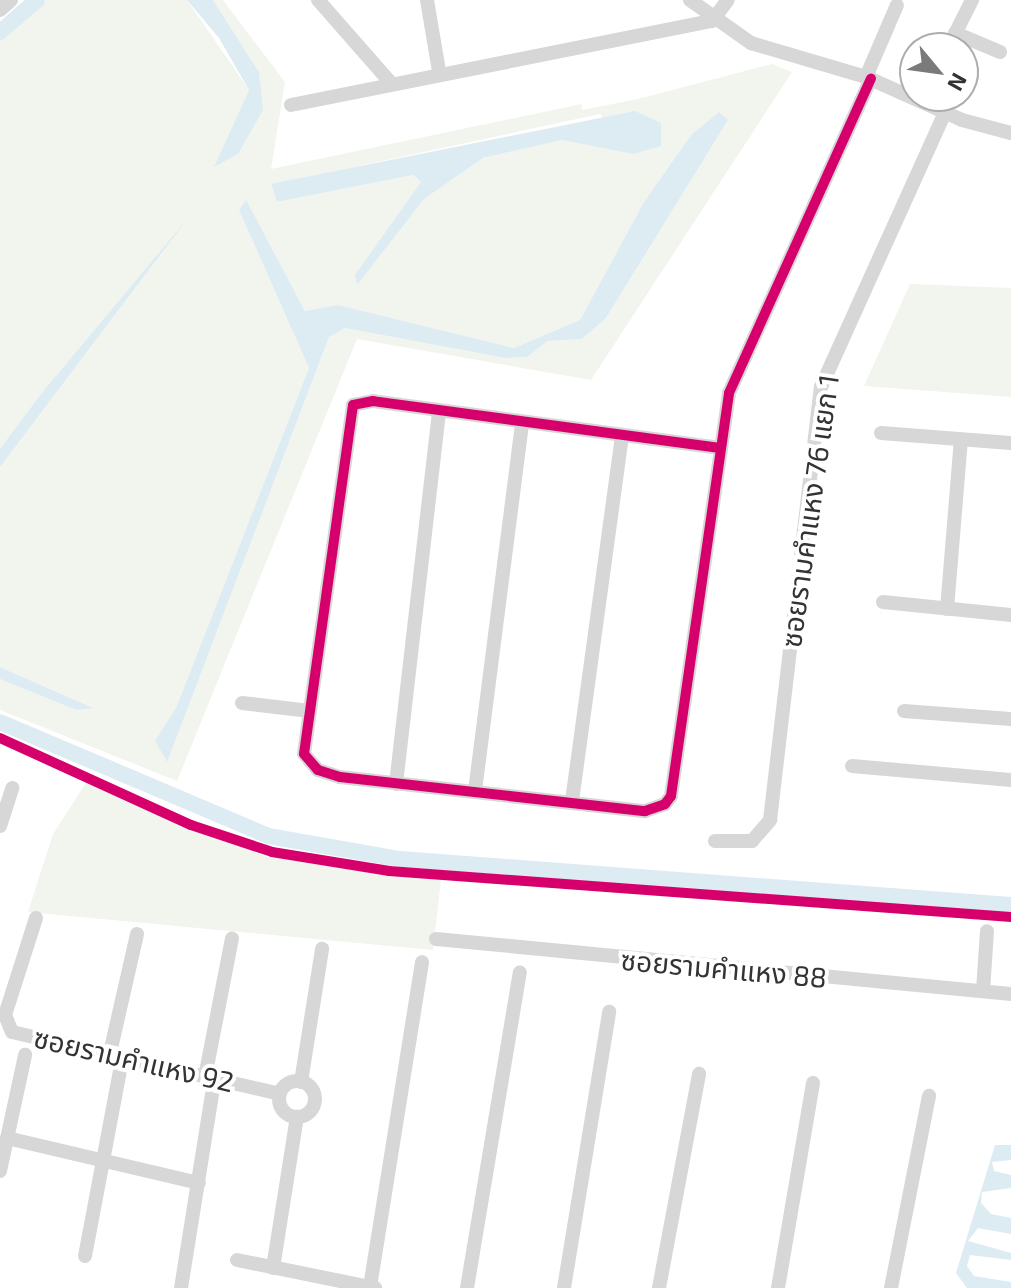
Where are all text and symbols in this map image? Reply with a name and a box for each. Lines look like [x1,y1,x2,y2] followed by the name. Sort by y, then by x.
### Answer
[899,32,979,112] north arrow
[943,69,973,96] text: N
[773,372,845,650] street label: ซอยรามคำแหง 76 แยก 1
[620,942,828,994] street label: ซอยรามคำแหง 88
[31,1020,237,1098] street label: ซอยรามคําแหง 92

